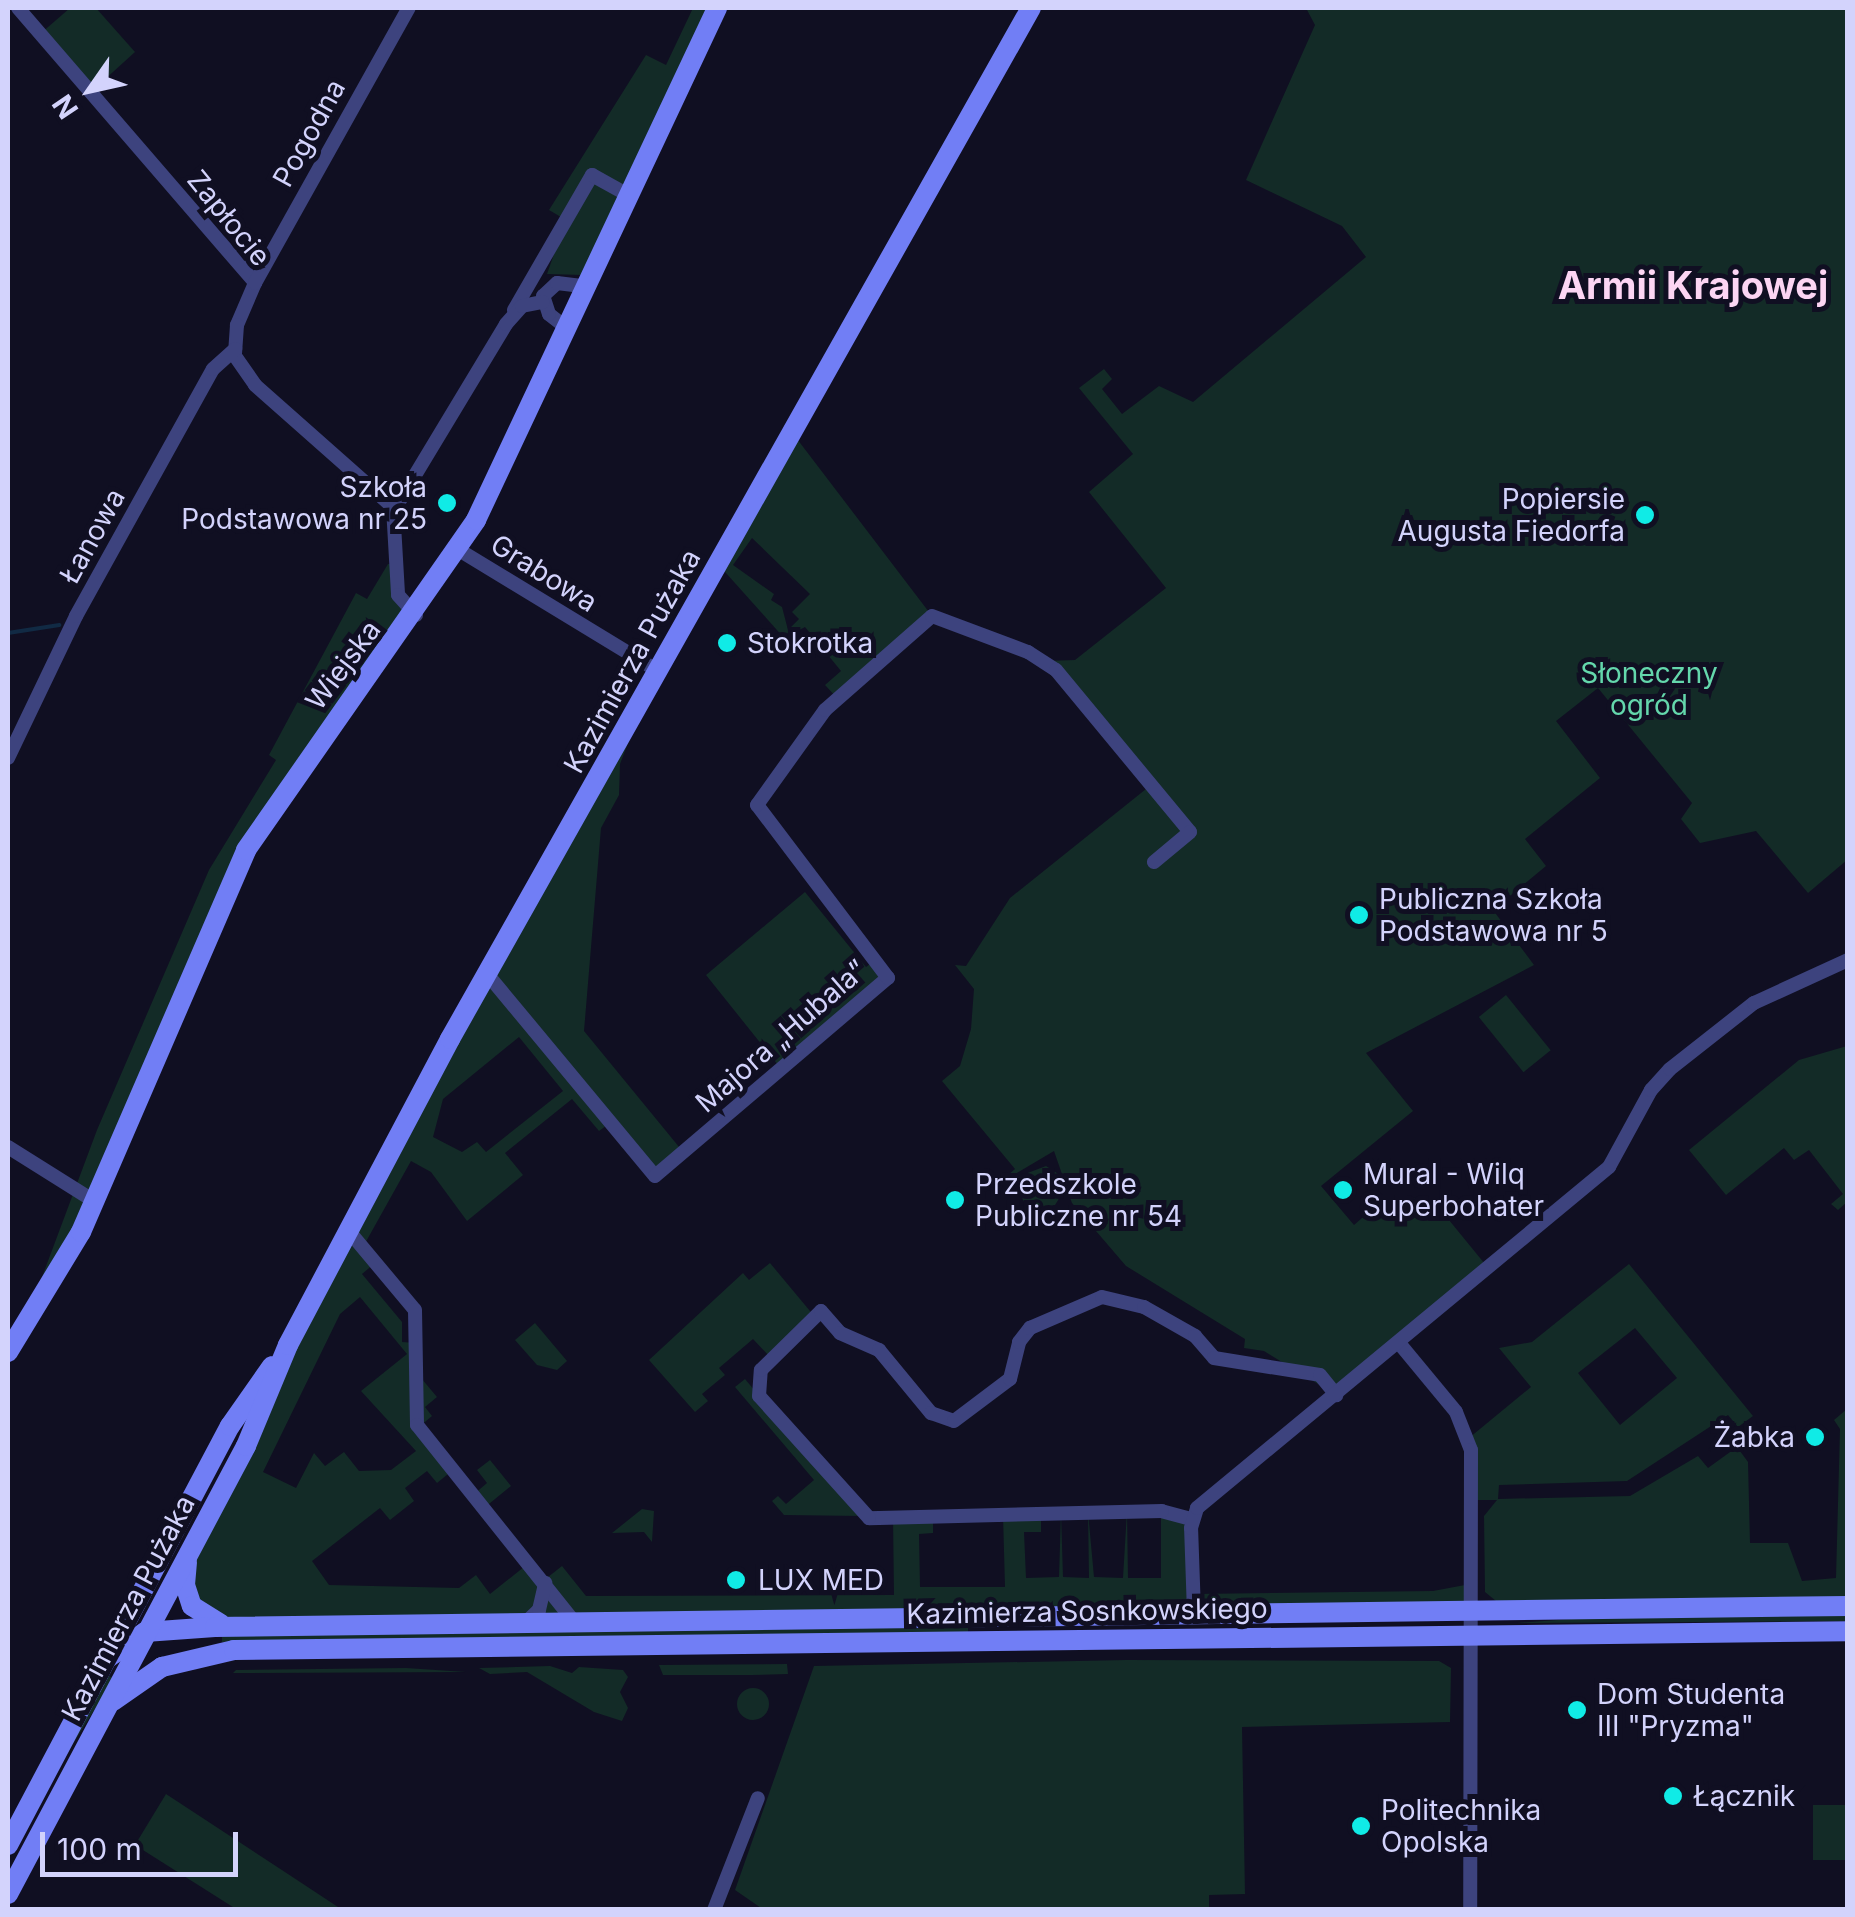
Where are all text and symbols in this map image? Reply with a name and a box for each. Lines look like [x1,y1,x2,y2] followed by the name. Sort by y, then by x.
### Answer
[40,40,140,140] north arrow
[266,73,352,193] street label: Pogodna
[45,88,85,125] text: N
[180,163,278,273] street label: Zapłocie
[1558,263,1828,309] district label: Armii Krajowej
[181,470,427,536] place label: Szkoła Podstawowa nr 25
[52,482,132,590] street label: Łanowa
[1398,482,1625,548] place label: Popiersie Augusta Fiedorfa
[436,492,458,514] marker: Szkoła Podstawowa nr 25
[1634,504,1656,526] marker: Popiersie Augusta Fiedorfa
[485,527,603,619] street label: Grabowa
[557,543,707,779] street label: Kazimierza Pużaka
[298,614,388,716] street label: Wiejska
[747,626,873,660] place label: Stokrotka
[716,632,738,654] marker: Stokrotka
[1580,656,1718,722] park label: Słoneczny ogród
[1379,882,1608,948] place label: Publiczna Szkoła Podstawowa nr 5
[1348,904,1370,926] marker: Publiczna Szkoła Podstawowa nr 5
[689,953,873,1119] street label: Majora „Hubala”
[1363,1157,1544,1223] place label: Mural - Wilq Superbohater
[975,1167,1182,1233] place label: Przedszkole Publiczne nr 54
[1332,1179,1354,1201] marker: Mural - Wilq Superbohater
[944,1189,966,1211] marker: Przedszkole Publiczne nr 54
[1713,1420,1795,1454] place label: Żabka
[1804,1426,1826,1448] marker: Żabka
[54,1489,202,1727] street label: Kazimierza Pużaka
[758,1563,884,1597] place label: LUX MED
[723,1567,749,1593] marker: LUX MED
[906,1591,1268,1631] street label: Kazimierza Sosnkowskiego
[1597,1677,1785,1743] place label: Dom Studenta III "Pryzma"
[1566,1699,1588,1721] marker: Dom Studenta III "Pryzma"
[1693,1779,1795,1813] place label: Łącznik
[1662,1785,1684,1807] marker: Łącznik
[1381,1793,1541,1859] place label: Politechnika Opolska
[45,1812,242,1874] scale bar
[1350,1815,1372,1837] marker: Politechnika Opolska
[57,1831,142,1867] text: 100 m

